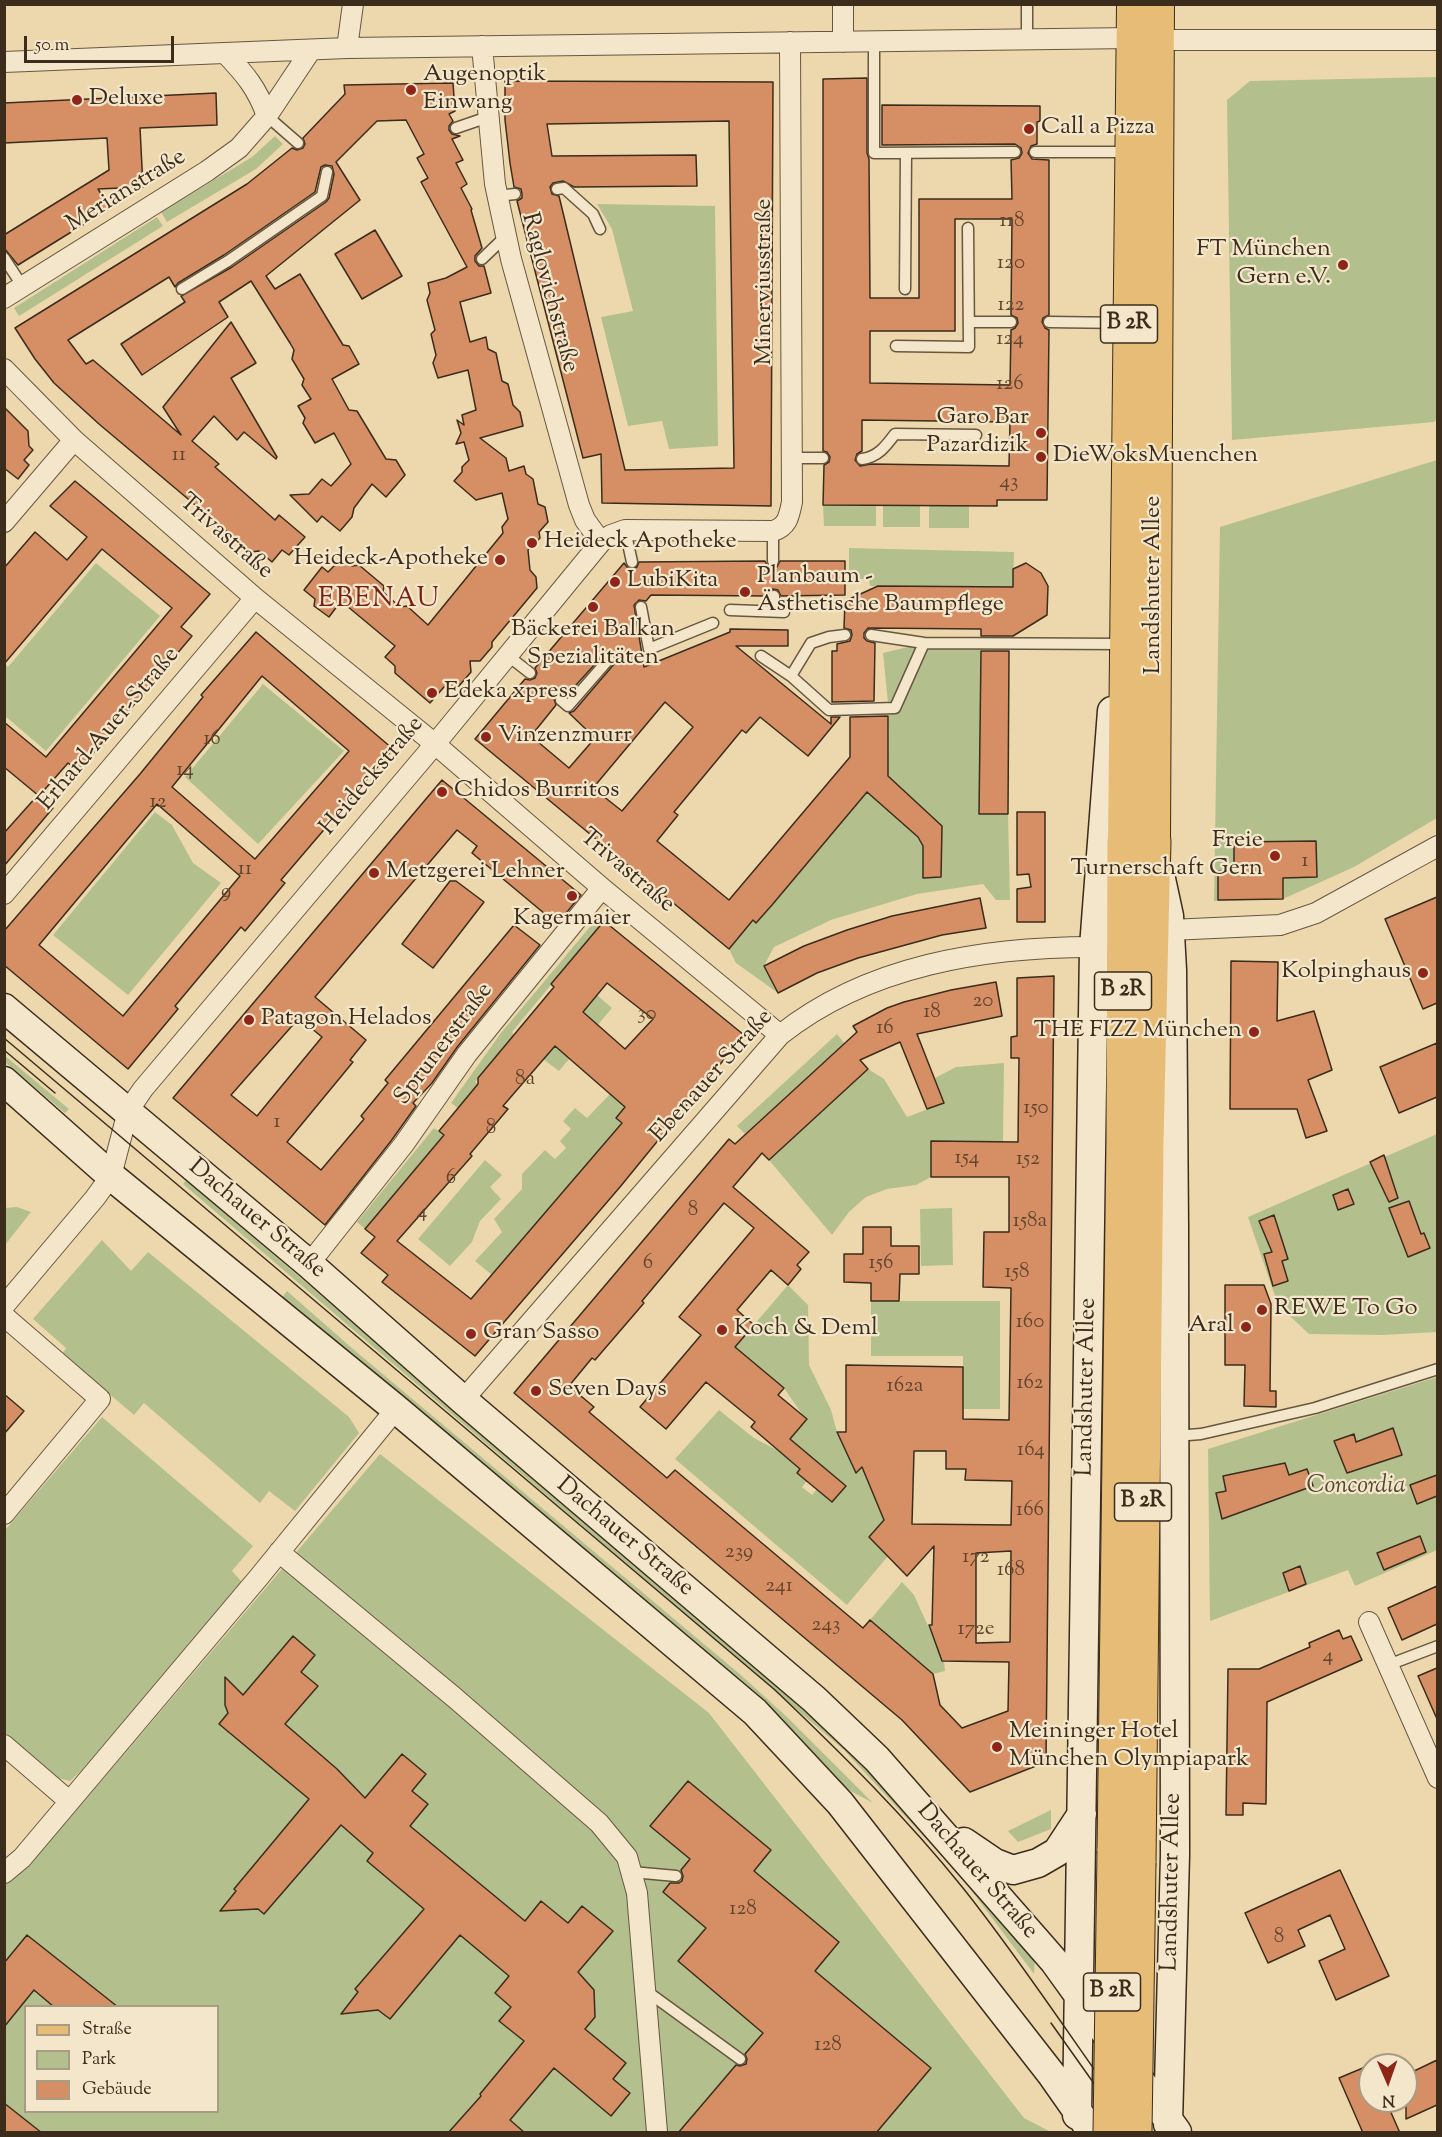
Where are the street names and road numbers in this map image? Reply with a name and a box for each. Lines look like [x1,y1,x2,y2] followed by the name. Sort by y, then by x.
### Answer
[62,144,192,240] street label: Merianstraße
[752,198,780,366] street label: Minerviusstraße
[513,210,583,376] street label: Raglovichstraße
[1100,305,1158,343] road number: B 2R
[172,489,278,587] street label: Trivastraße
[1141,496,1169,674] street label: Landshuter Allee
[33,642,187,818] street label: Erhard-Auer-Straße
[315,712,431,842] street label: Heideckstraße
[572,824,680,920] street label: Trivastraße
[1094,972,1152,1010] road number: B 2R
[390,978,500,1112] street label: Sprunerstraße
[646,1004,780,1150] street label: Ebenauer Straße
[181,1154,331,1286] street label: Dachauer Straße
[1072,1297,1104,1477] street label: Landshuter Allee
[549,1472,699,1604] street label: Dachauer Straße
[1114,1483,1172,1521] road number: B 2R
[1157,1792,1189,1972] street label: Landshuter Allee
[909,1798,1043,1946] street label: Dachauer Straße
[1084,1973,1140,2011] road number: B 2R

